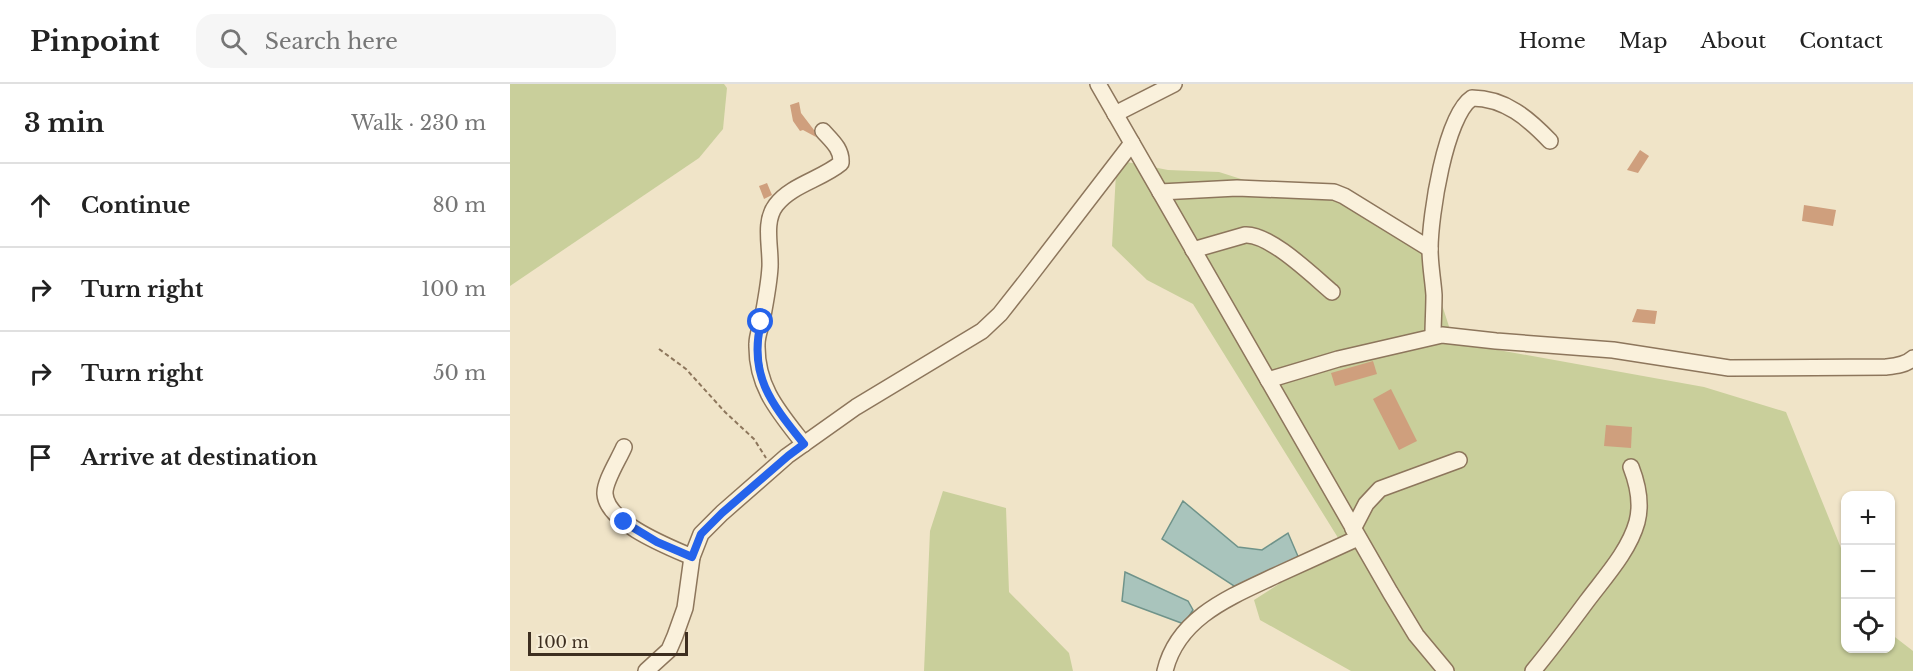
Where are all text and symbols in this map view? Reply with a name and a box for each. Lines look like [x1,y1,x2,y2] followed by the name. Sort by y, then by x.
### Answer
[196,14,616,68] search box
[30,24,160,59] text: Pinpoint
[217,25,250,58] icon: search
[265,28,398,55] text: Search here
[1519,28,1586,54] text: Home
[1619,28,1667,54] text: Map
[1700,28,1766,54] text: About
[1799,28,1883,54] text: Contact
[24,107,105,139] text: 3 min
[351,111,486,135] text: Walk · 230 m
[24,189,57,222] icon: ahead
[81,192,190,219] text: Continue
[432,193,486,217] text: 80 m
[24,273,57,306] icon: right
[81,276,203,303] text: Turn right
[421,277,486,301] text: 100 m
[747,308,773,334] route start
[24,357,57,390] icon: right
[81,360,203,387] text: Turn right
[433,361,486,385] text: 50 m
[24,441,57,474] icon: arrive
[81,444,318,471] text: Arrive at destination
[1841,491,1895,653] map controls
[1841,491,1895,545] button: +
[610,508,636,534] route end
[1841,545,1895,599] button: −
[1841,599,1895,653] button: locate
[528,629,688,656] scale bar
[537,632,589,652] text: 100 m

